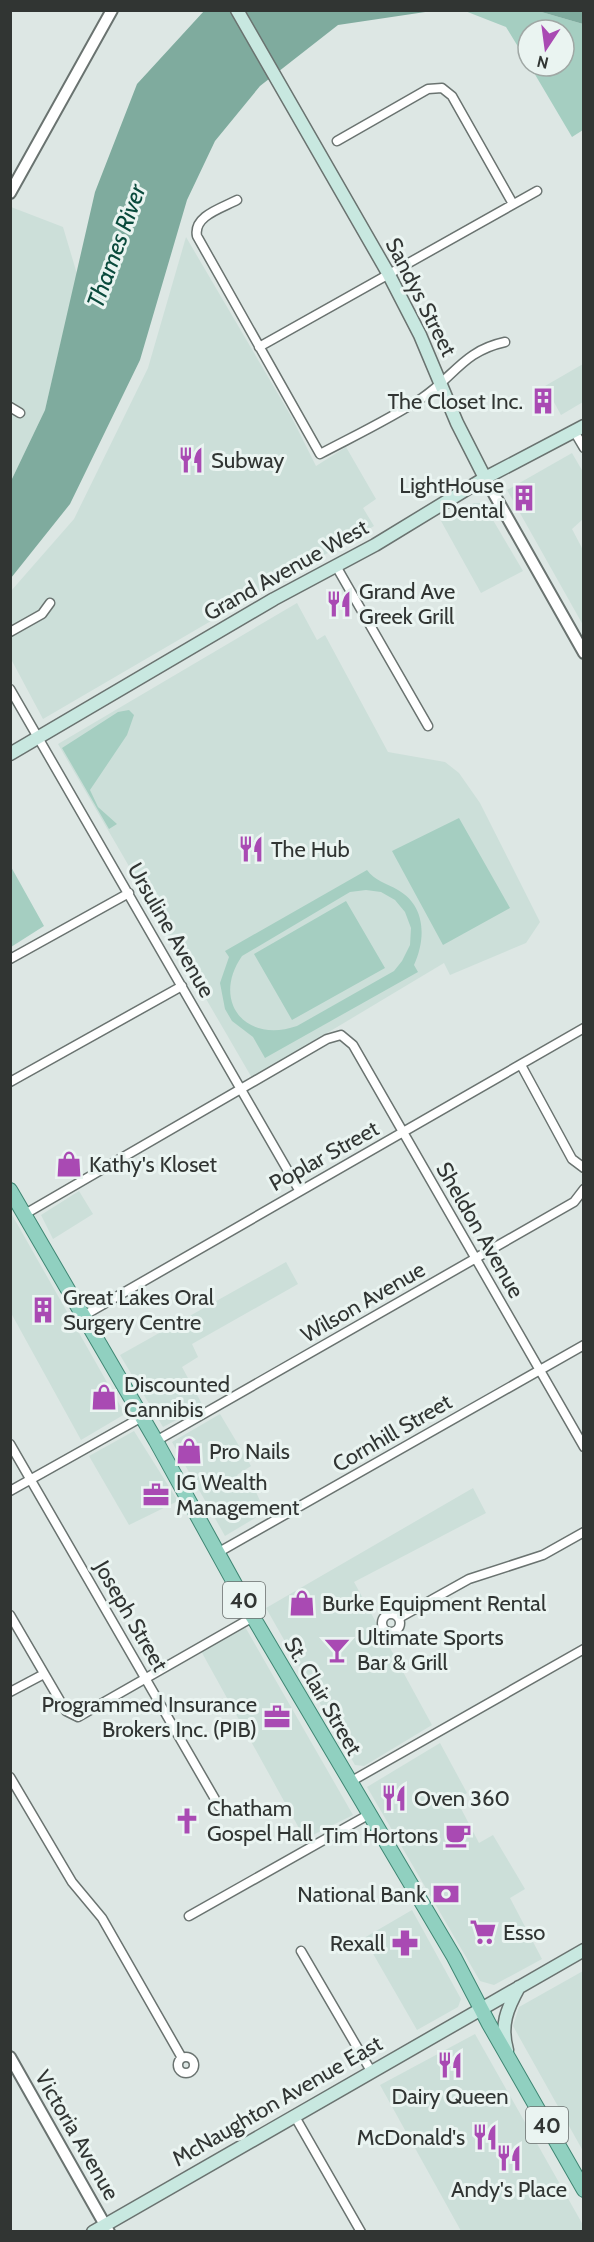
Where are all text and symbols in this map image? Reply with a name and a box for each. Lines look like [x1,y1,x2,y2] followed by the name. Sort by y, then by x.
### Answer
[516,18,576,78] north arrow
[535,52,550,73] text: N
[80,179,152,312] water label: Thames River
[380,233,463,361] street label: Sandys Street
[528,386,558,416] building icon: The Closet Inc.
[388,388,523,415] place label: The Closet Inc.
[176,445,206,475] restaurant icon: Subway
[211,447,284,474] place label: Subway
[399,472,505,524] place label: LightHouse Dental
[509,483,539,513] building icon: LightHouse Dental
[199,513,373,626] street label: Grand Avenue West
[359,578,455,630] place label: Grand Ave Greek Grill
[324,589,354,619] restaurant icon: Grand Ave Greek Grill
[236,834,266,864] restaurant icon: The Hub
[271,836,350,863] place label: The Hub
[121,858,221,1002] street label: Ursuline Avenue
[265,1115,384,1197] street label: Poplar Street
[54,1149,84,1179] shop icon: Kathy's Kloset
[89,1151,218,1178] place label: Kathy's Kloset
[430,1157,530,1303] street label: Sheldon Avenue
[296,1256,430,1348] street label: Wilson Avenue
[63,1284,215,1336] place label: Great Lakes Oral Surgery Centre
[28,1295,58,1325] building icon: Great Lakes Oral Surgery Centre
[124,1371,230,1423] place label: Discounted Cannibis
[89,1382,119,1412] shop icon: Discounted Cannibis
[328,1388,457,1478] street label: Cornhill Street
[174,1436,204,1466] shop icon: Pro Nails
[209,1438,290,1465] place label: Pro Nails
[176,1469,300,1521] place label: IG Wealth Management
[141,1480,171,1510] office icon: IG Wealth Management
[88,1555,174,1677] street label: Joseph Street
[223,1582,265,1618] road number: 40
[287,1588,317,1618] shop icon: Burke Equipment Rental
[322,1590,547,1617] place label: Burke Equipment Rental
[357,1624,504,1676] place label: Ultimate Sports Bar & Grill
[278,1632,368,1760] street label: St. Clair Street
[322,1635,352,1665] bar icon: Ultimate Sports Bar & Grill
[41,1691,257,1743] place label: Programmed Insurance Brokers Inc. (PIB)
[262,1702,292,1732] office icon: Programmed Insurance Brokers Inc. (PIB)
[379,1783,409,1813] restaurant icon: Oven 360
[414,1785,510,1812] place label: Oven 360
[207,1795,314,1847] place label: Chatham Gospel Hall
[172,1806,202,1836] church icon: Chatham Gospel Hall
[443,1820,473,1850] cafe icon: Tim Hortons
[322,1822,438,1849] place label: Tim Hortons
[431,1879,461,1909] bank icon: National Bank
[297,1881,426,1908] place label: National Bank
[468,1917,498,1947] supermarket icon: Esso
[503,1919,545,1946] place label: Esso
[390,1928,420,1958] pharmacy icon: Rexall
[330,1930,386,1957] place label: Rexall
[167,2029,387,2172] street label: McNaughton Avenue East
[435,2050,465,2080] restaurant icon: Dairy Queen
[29,2065,125,2205] street label: Victoria Avenue
[391,2083,509,2110] place label: Dairy Queen
[526,2107,568,2143] road number: 40
[470,2122,500,2152] restaurant icon: McDonald's
[357,2124,465,2151] place label: McDonald's
[494,2143,524,2173] restaurant icon: Andy's Place
[451,2176,567,2203] place label: Andy's Place

